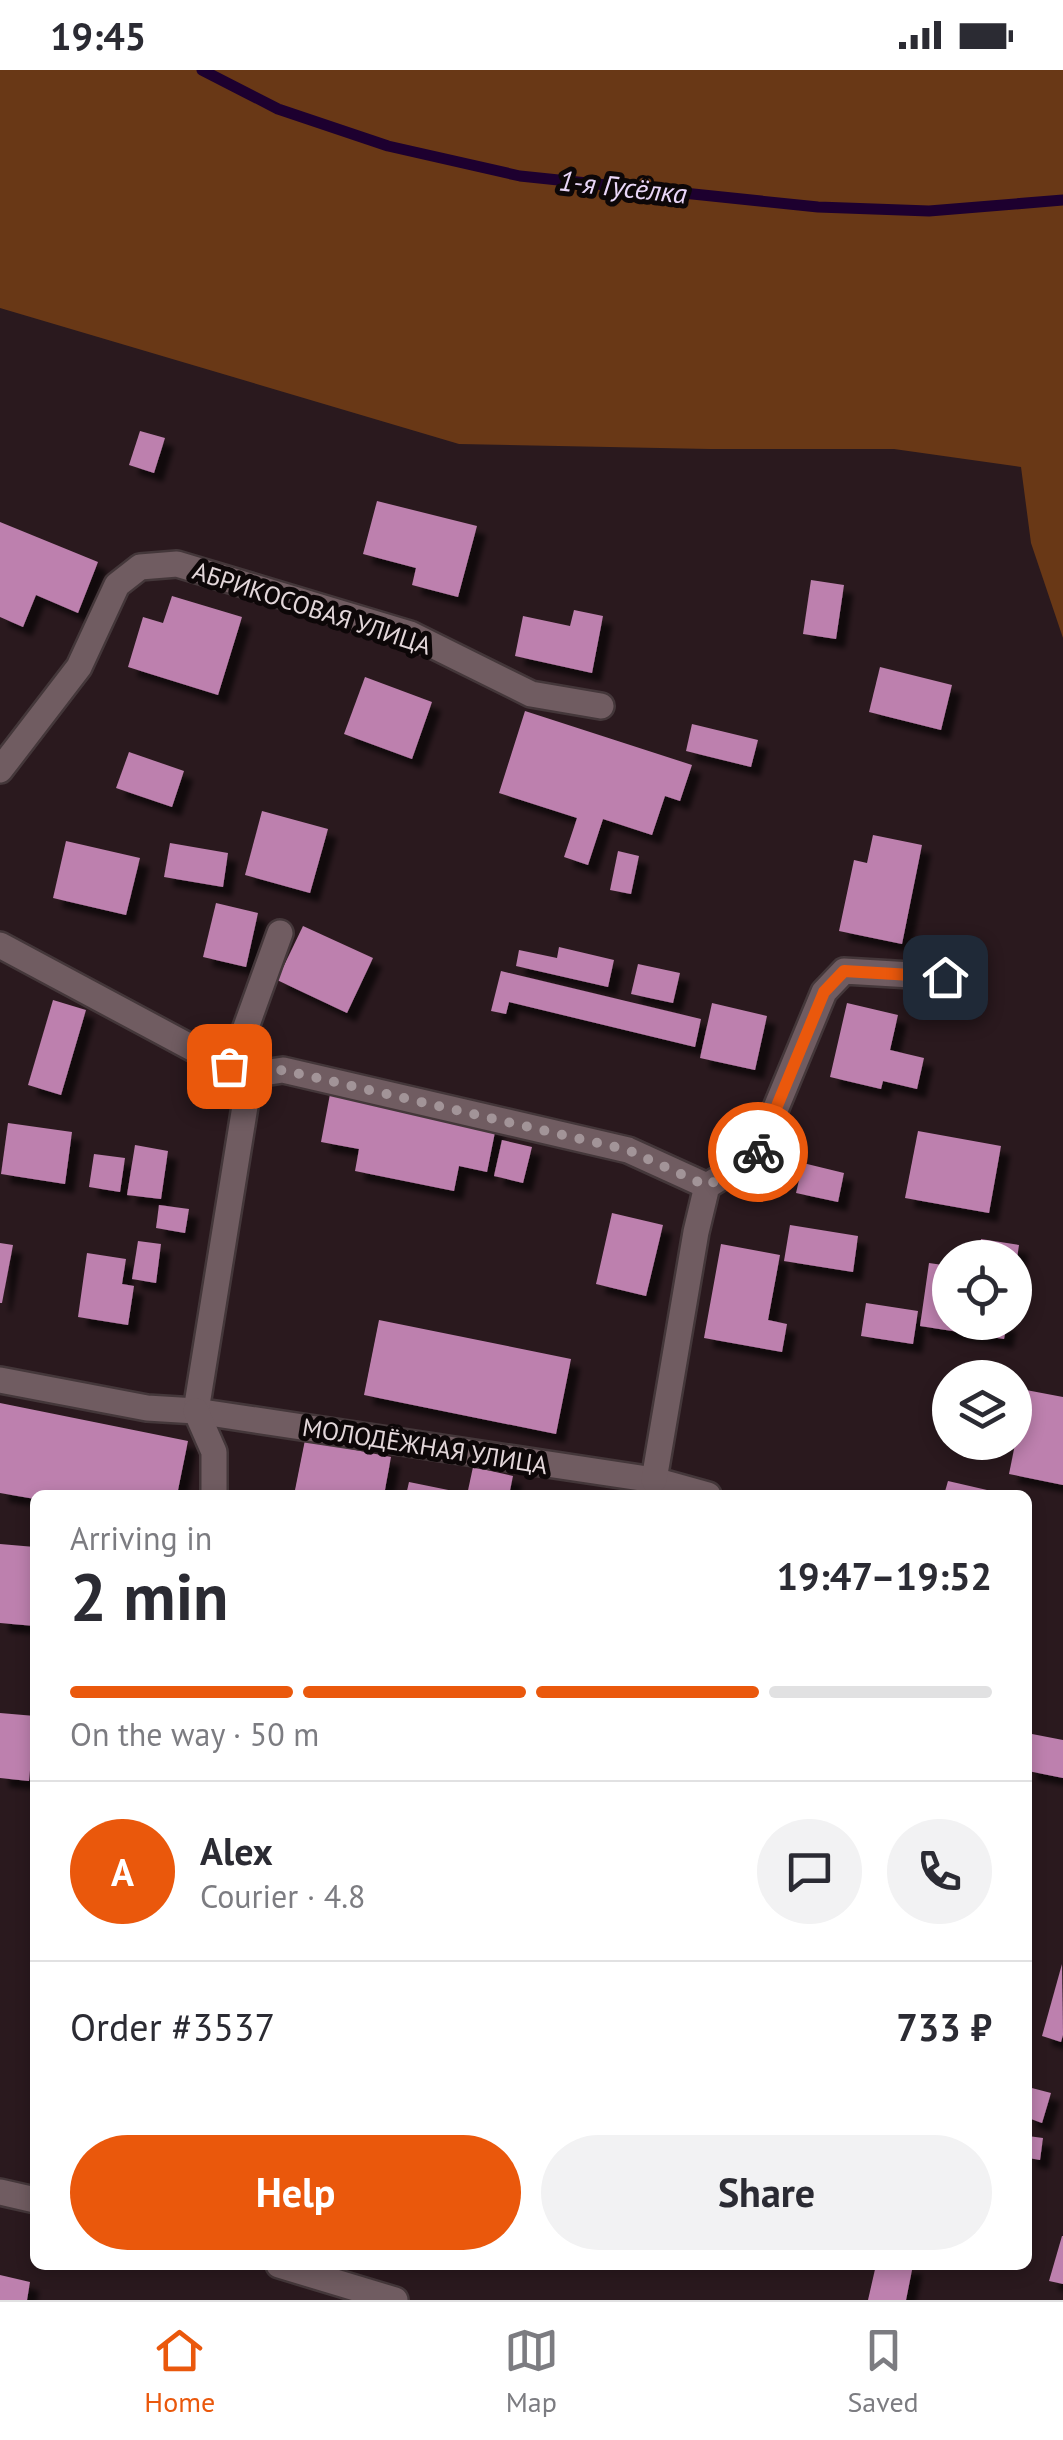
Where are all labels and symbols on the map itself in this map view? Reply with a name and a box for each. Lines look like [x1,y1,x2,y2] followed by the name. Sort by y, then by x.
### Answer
[557,161,689,212] water label: 1-я Гусёлка
[189,554,436,662] street label: АБРИКОСОВАЯ УЛИЦА
[903,935,988,1020] pin
[187,1024,272,1109] pin
[708,1102,808,1202] courier
[300,1411,550,1481] street label: МОЛОДЁЖНАЯ УЛИЦА

